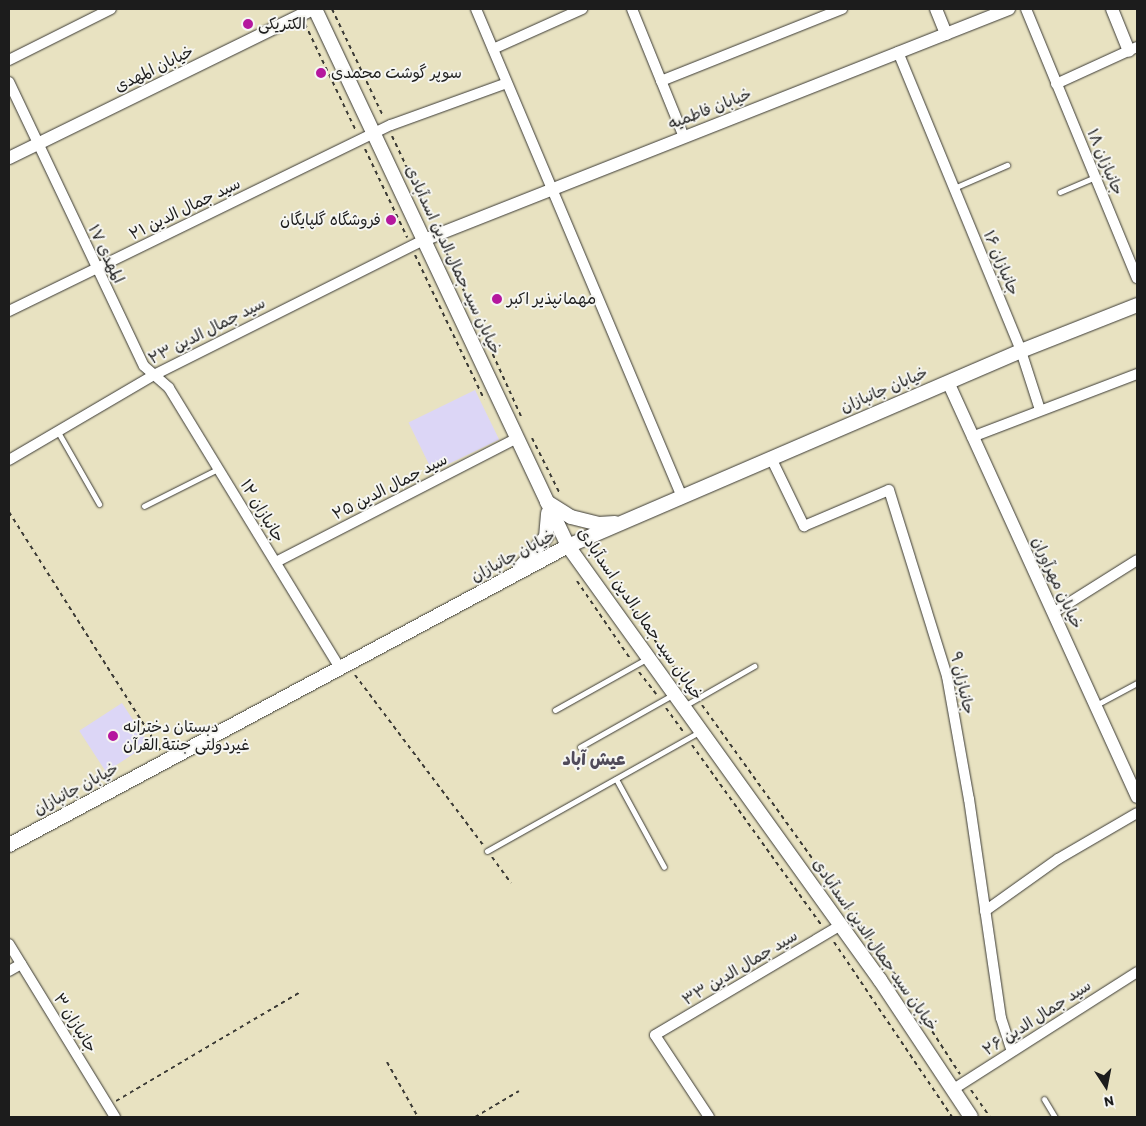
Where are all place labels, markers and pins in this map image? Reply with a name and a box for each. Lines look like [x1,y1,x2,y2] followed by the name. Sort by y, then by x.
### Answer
[258,14,306,34] place label: الکتریکی
[242,18,254,30] marker: الکتریکی
[331,63,462,83] place label: سوپر گوشت محمدی
[315,67,327,79] marker: سوپر گوشت محمدی
[280,210,381,230] place label: فروشگاه گلپایگان
[385,214,397,226] marker: فروشگاه گلپایگان
[507,289,596,309] place label: مهمانپذیر اکبر
[491,293,503,305] marker: مهمانپذیر اکبر
[123,717,250,755] place label: دبستان دخترانه غیردولتی جنتة القرآن
[107,730,119,742] marker: دبستان دخترانه غیردولتی جنتة القرآن

